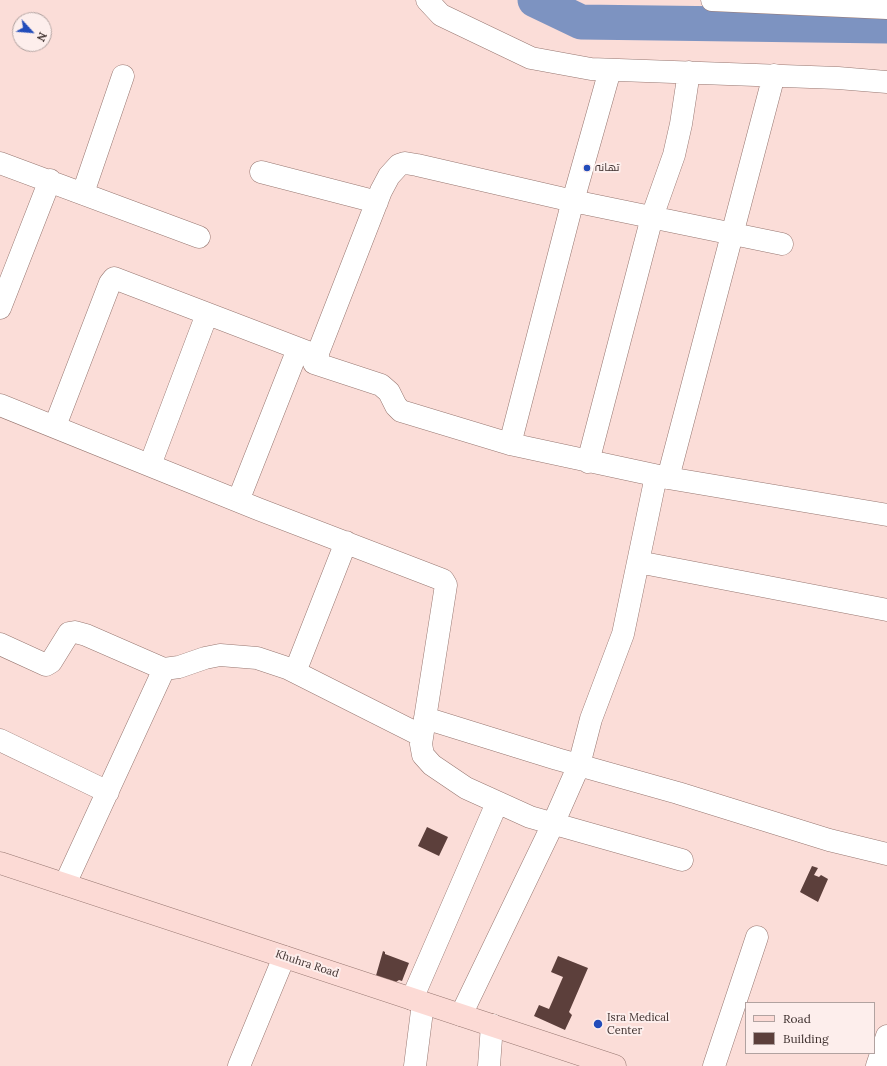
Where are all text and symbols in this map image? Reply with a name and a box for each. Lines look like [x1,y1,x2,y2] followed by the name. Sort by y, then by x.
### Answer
[12,12,52,52] north arrow
[34,30,50,44] text: N
[595,161,619,175] place label: تھانہ
[582,163,592,173] marker: تھانہ
[274,948,340,980] street label: Khuhra Road
[745,1002,875,1054] legend
[607,1011,669,1037] place label: Isra Medical Center
[783,1011,811,1026] text: Road
[592,1018,604,1030] marker: Isra Medical Center
[783,1031,829,1046] text: Building

